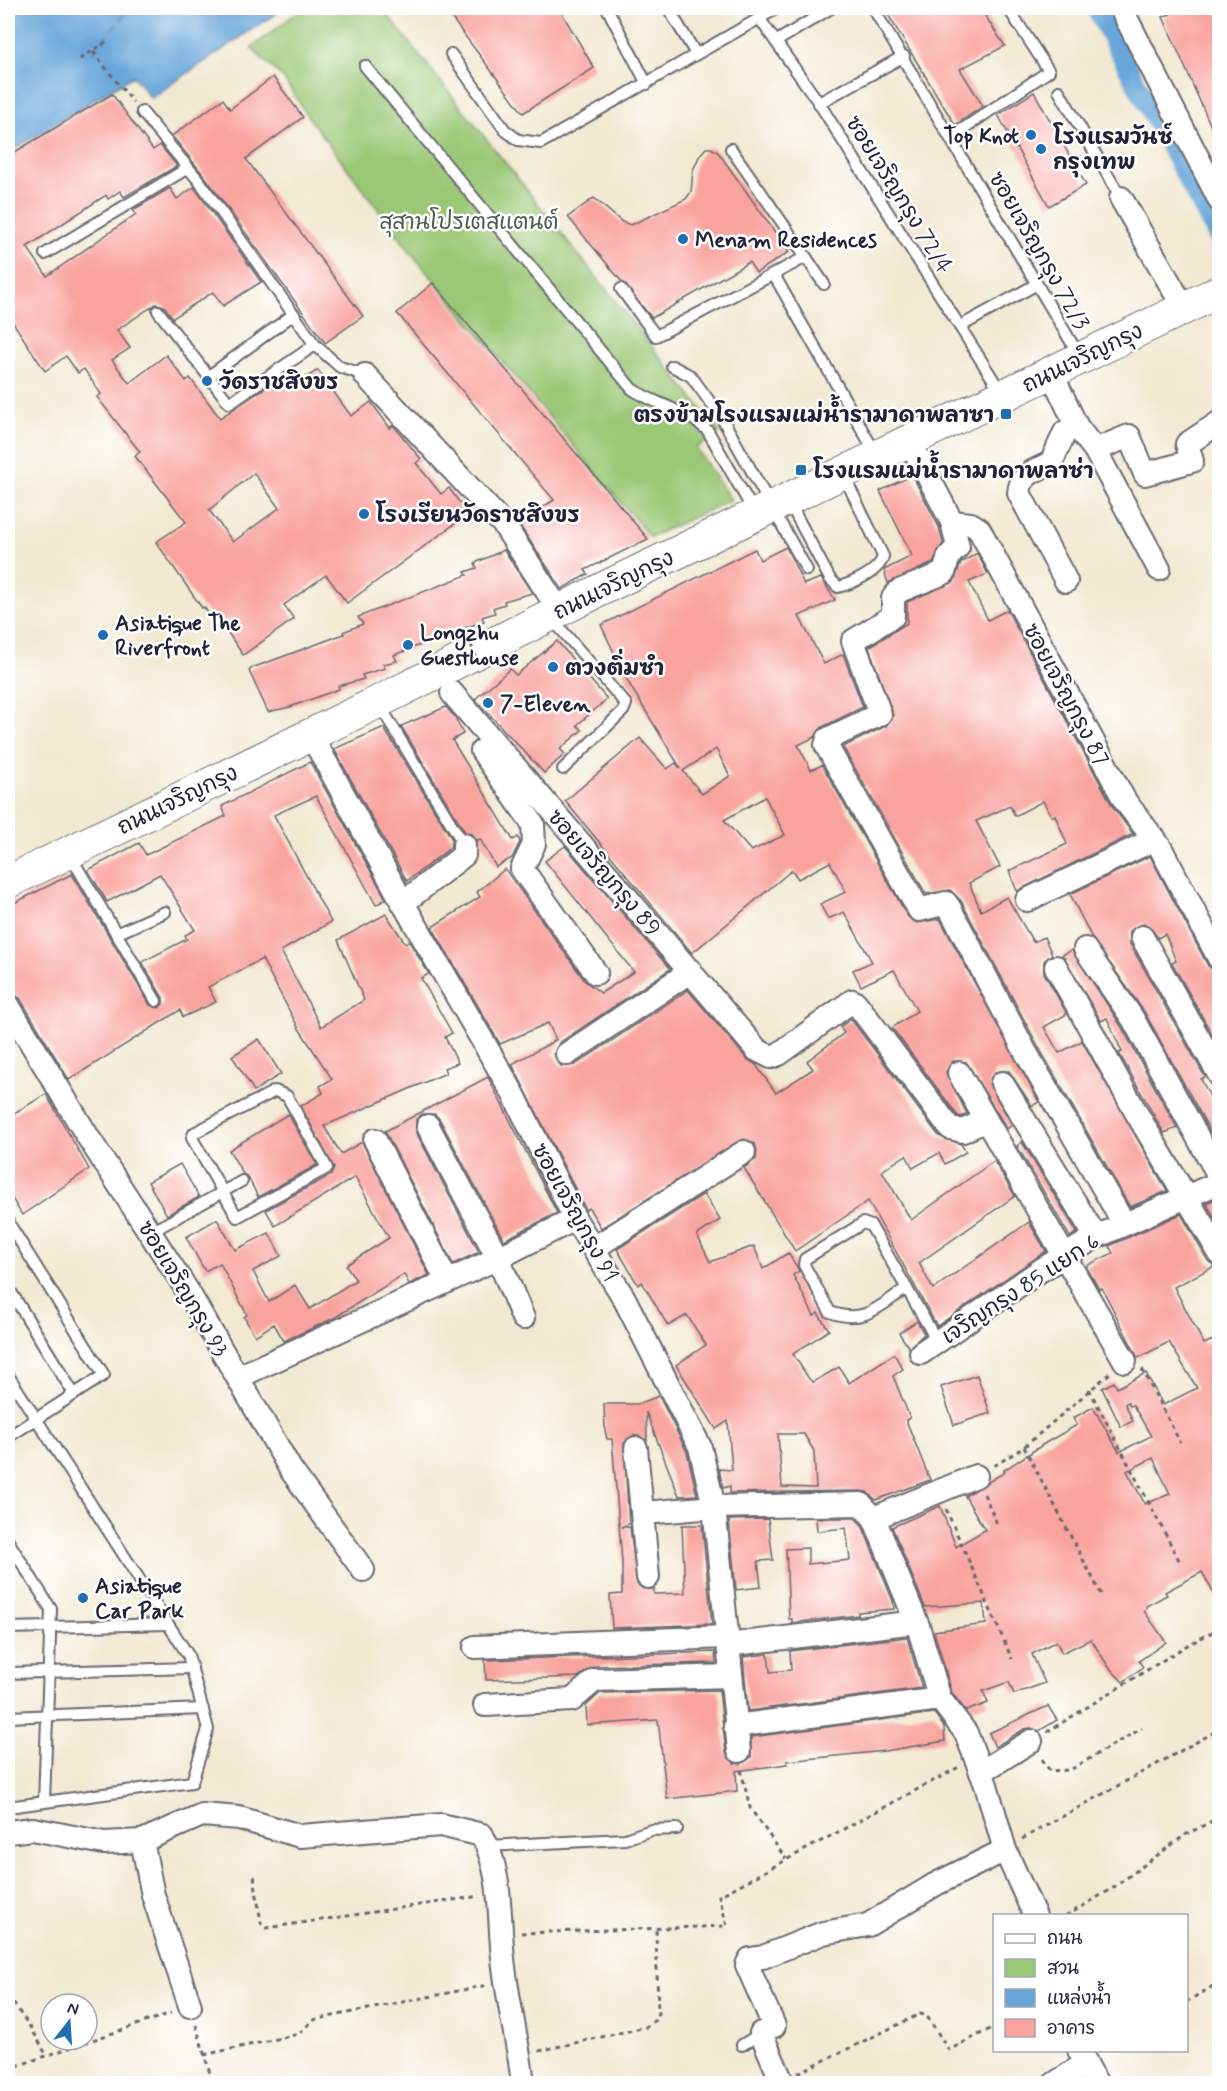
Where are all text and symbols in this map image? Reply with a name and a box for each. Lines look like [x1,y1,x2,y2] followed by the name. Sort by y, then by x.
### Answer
[838,110,959,280] street label: ซอยเจริญกรุง 72/4
[1053,122,1173,178] place label: โรงแรมวันซ์ กรุงเทพ
[943,123,1019,151] place label: Top Knot
[1024,128,1038,142] marker: Top Knot
[1034,142,1048,156] marker: โรงแรมวันซ์ กรุงเทพ
[981,166,1096,336] street label: ซอยเจริญกรุง 72/3
[379,207,559,238] park label: สุสานโปรเตสแตนต์
[695,227,877,255] place label: Menam Residences
[676,232,690,246] marker: Menam Residences
[1018,317,1148,401] street label: ถนนเจริญกรุง
[219,369,338,397] place label: วัดราชสิงขร
[200,374,214,388] marker: วัดราชสิงขร
[633,394,994,430] place label: ตรงข้ามโรงแรมแม่น้ำรามาดาพลาซา
[999,407,1013,421] marker: ตรงข้ามโรงแรมแม่น้ำรามาดาพลาซา
[813,450,1093,486] place label: โรงแรมแม่น้ำรามาดาพลาซ่า
[794,463,808,477] marker: โรงแรมแม่น้ำรามาดาพลาซ่า
[375,500,580,530] place label: โรงเรียนวัดราชสิงขร
[357,507,371,521] marker: โรงเรียนวัดราชสิงขร
[549,544,679,628] street label: ถนนเจริญกรุง
[115,610,241,663] place label: Asiatique The Riverfront
[1015,619,1115,771] street label: ซอยเจริญกรุง 87
[420,620,519,673] place label: Longzhu Guesthouse
[96,628,110,642] marker: Asiatique The Riverfront
[401,638,415,652] marker: Longzhu Guesthouse
[565,648,664,683] place label: ตวงติ่มซำ
[546,660,560,674] marker: ตวงติ่มซำ
[500,691,591,719] place label: 7-Eleven
[481,696,495,710] marker: 7-Eleven
[113,759,243,843] street label: ถนนเจริญกรุง
[540,803,667,943] street label: ซอยเจริญกรุง 89
[524,1138,625,1288] street label: ซอยเจริญกรุง 91
[130,1215,235,1363] street label: ซอยเจริญกรุง 93
[936,1227,1106,1352] street label: เจริญกรุง 85 แยก 6
[95,1573,184,1626] place label: Asiatique Car Park
[76,1591,90,1605] marker: Asiatique Car Park
[993,1914,1188,2052] legend
[1047,1927,1082,1951] text: ถนน
[1047,1957,1079,1981] text: สวน
[1047,1981,1111,2011] text: แหล่งน้ำ
[39,1992,99,2052] north arrow
[65,1997,81,2021] text: N
[1047,2017,1095,2041] text: อาคาร

